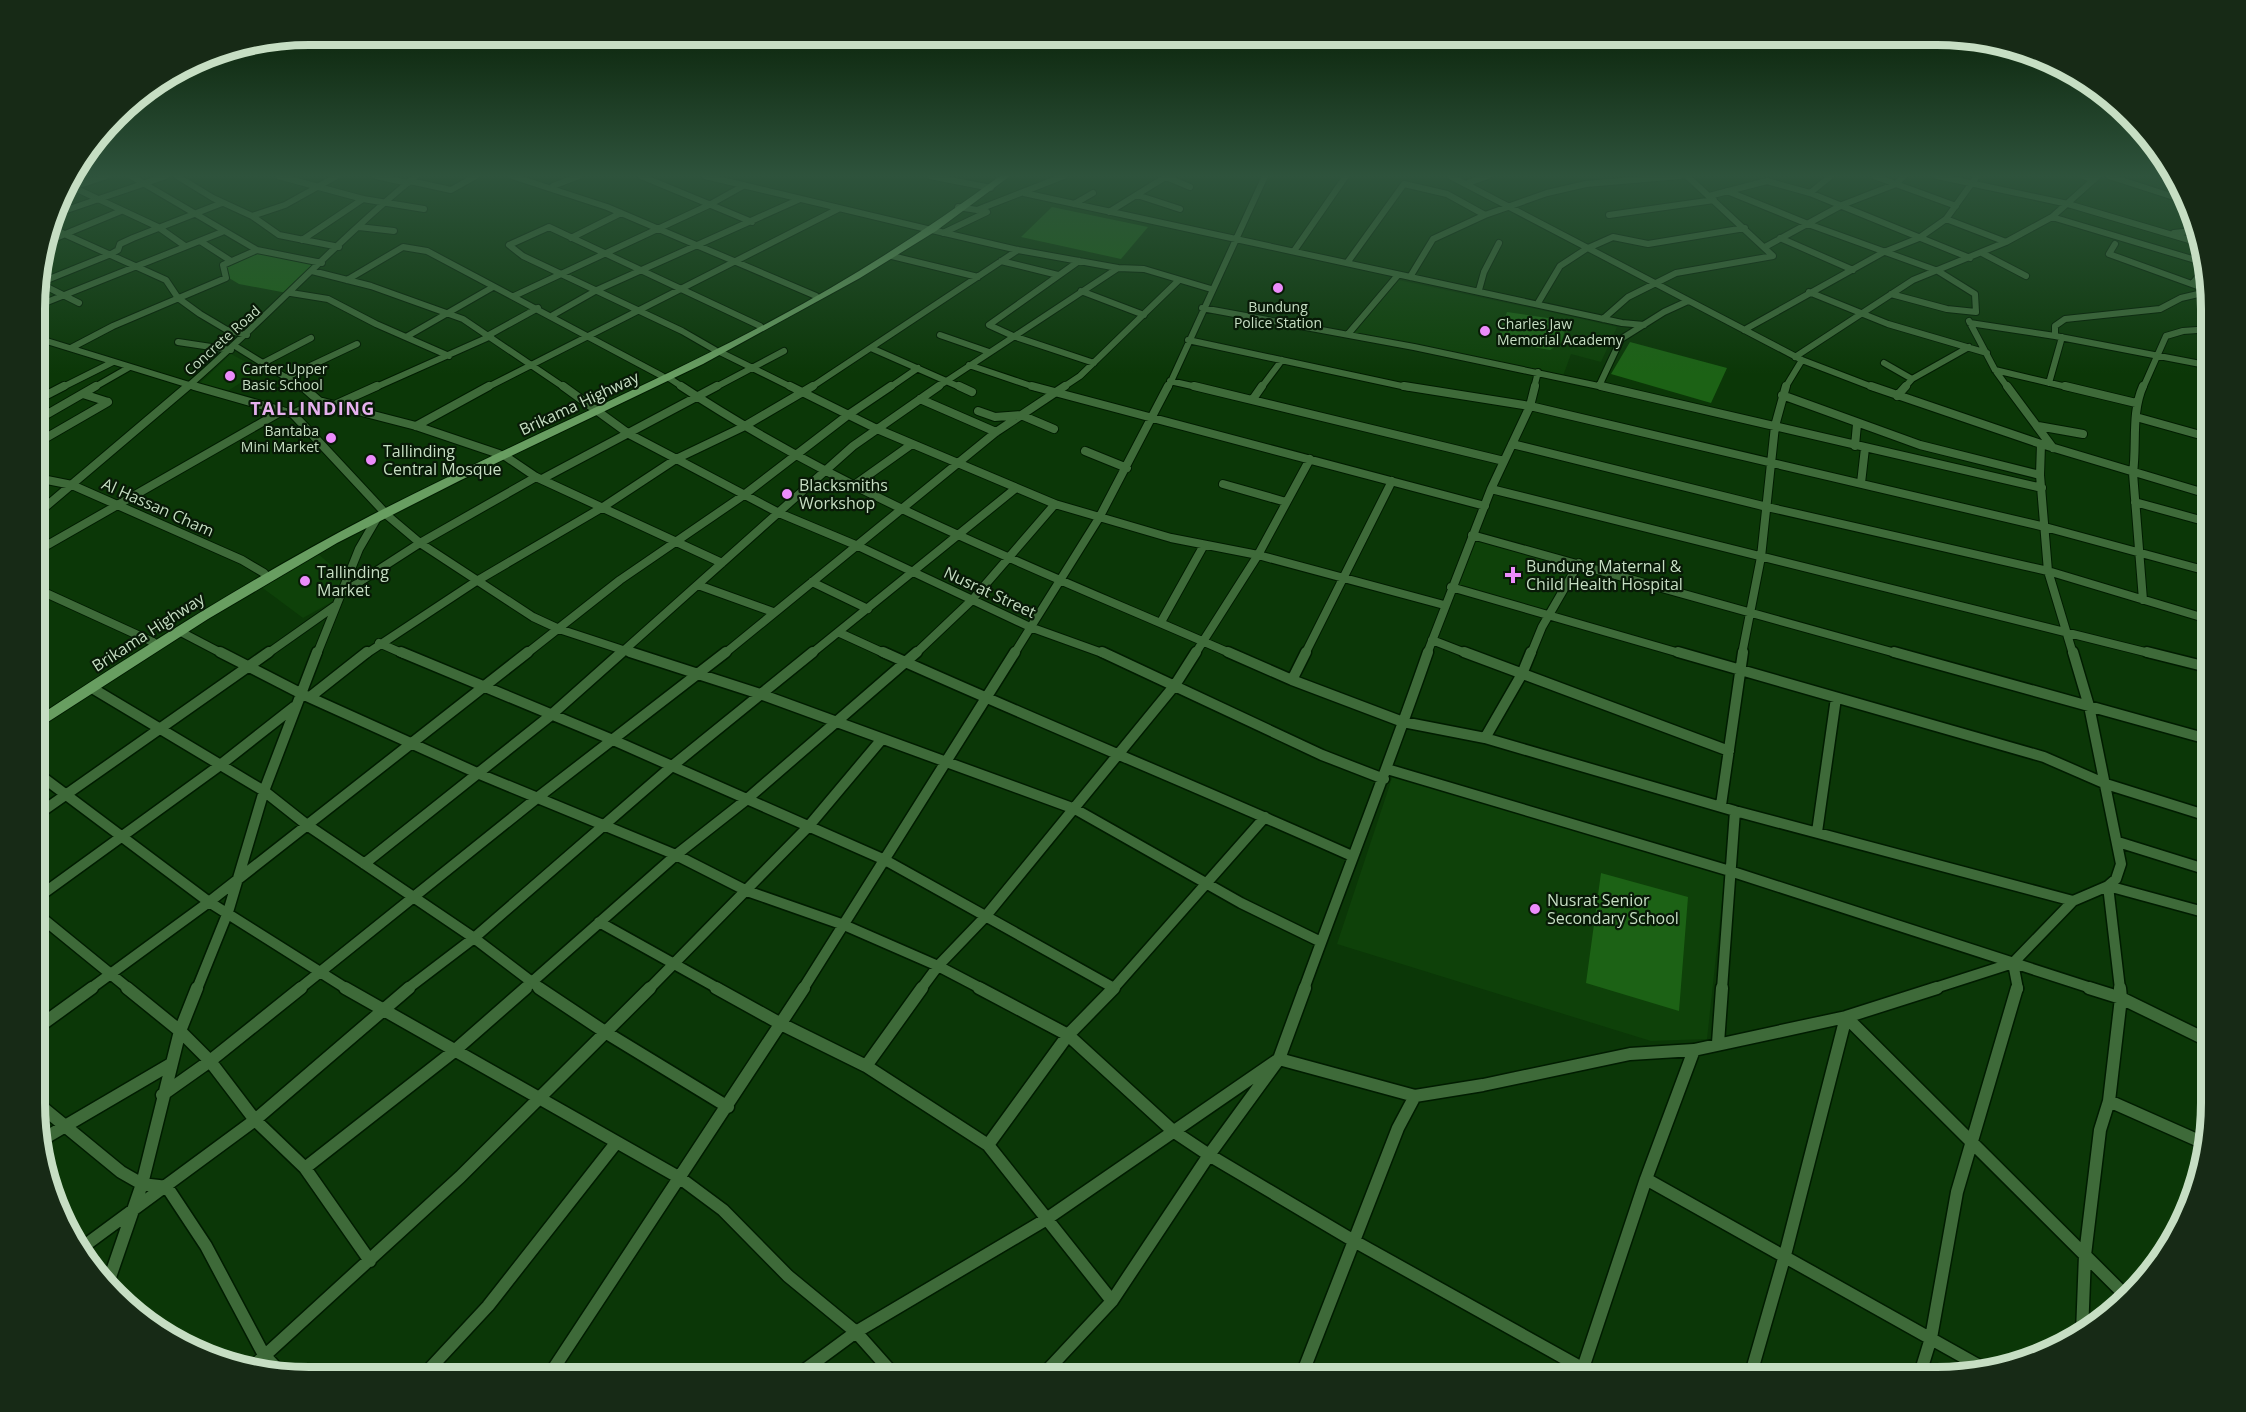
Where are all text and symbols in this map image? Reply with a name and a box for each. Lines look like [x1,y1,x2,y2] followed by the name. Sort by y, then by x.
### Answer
[1271,281,1285,295] marker: Bundung Police Station
[1234,297,1322,332] place label: Bundung Police Station
[180,301,264,379] street label: Concrete Road
[1497,314,1624,349] place label: Charles Jaw Memorial Academy
[1478,324,1492,338] marker: Charles Jaw Memorial Academy
[242,359,328,394] place label: Carter Upper Basic School
[516,365,643,440] street label: Brikama Highway
[223,369,237,383] marker: Carter Upper Basic School
[250,396,376,420] district label: TALLINDING
[241,421,319,456] place label: Bantaba Mini Market
[324,431,338,445] marker: Bantaba Mini Market
[383,440,501,480] place label: Tallinding Central Mosque
[364,453,378,467] marker: Tallinding Central Mosque
[98,472,218,542] street label: Al Hassan Cham
[799,474,888,514] place label: Blacksmiths Workshop
[780,487,794,501] marker: Blacksmiths Workshop
[1526,555,1683,595] place label: Bundung Maternal & Child Health Hospital
[317,561,389,601] place label: Tallinding Market
[940,561,1040,623] street label: Nusrat Street
[1504,566,1522,584] marker: Bundung Maternal & Child Health Hospital
[298,574,312,588] marker: Tallinding Market
[88,587,209,677] street label: Brikama Highway
[1547,889,1679,929] place label: Nusrat Senior Secondary School
[1528,902,1542,916] marker: Nusrat Senior Secondary School

